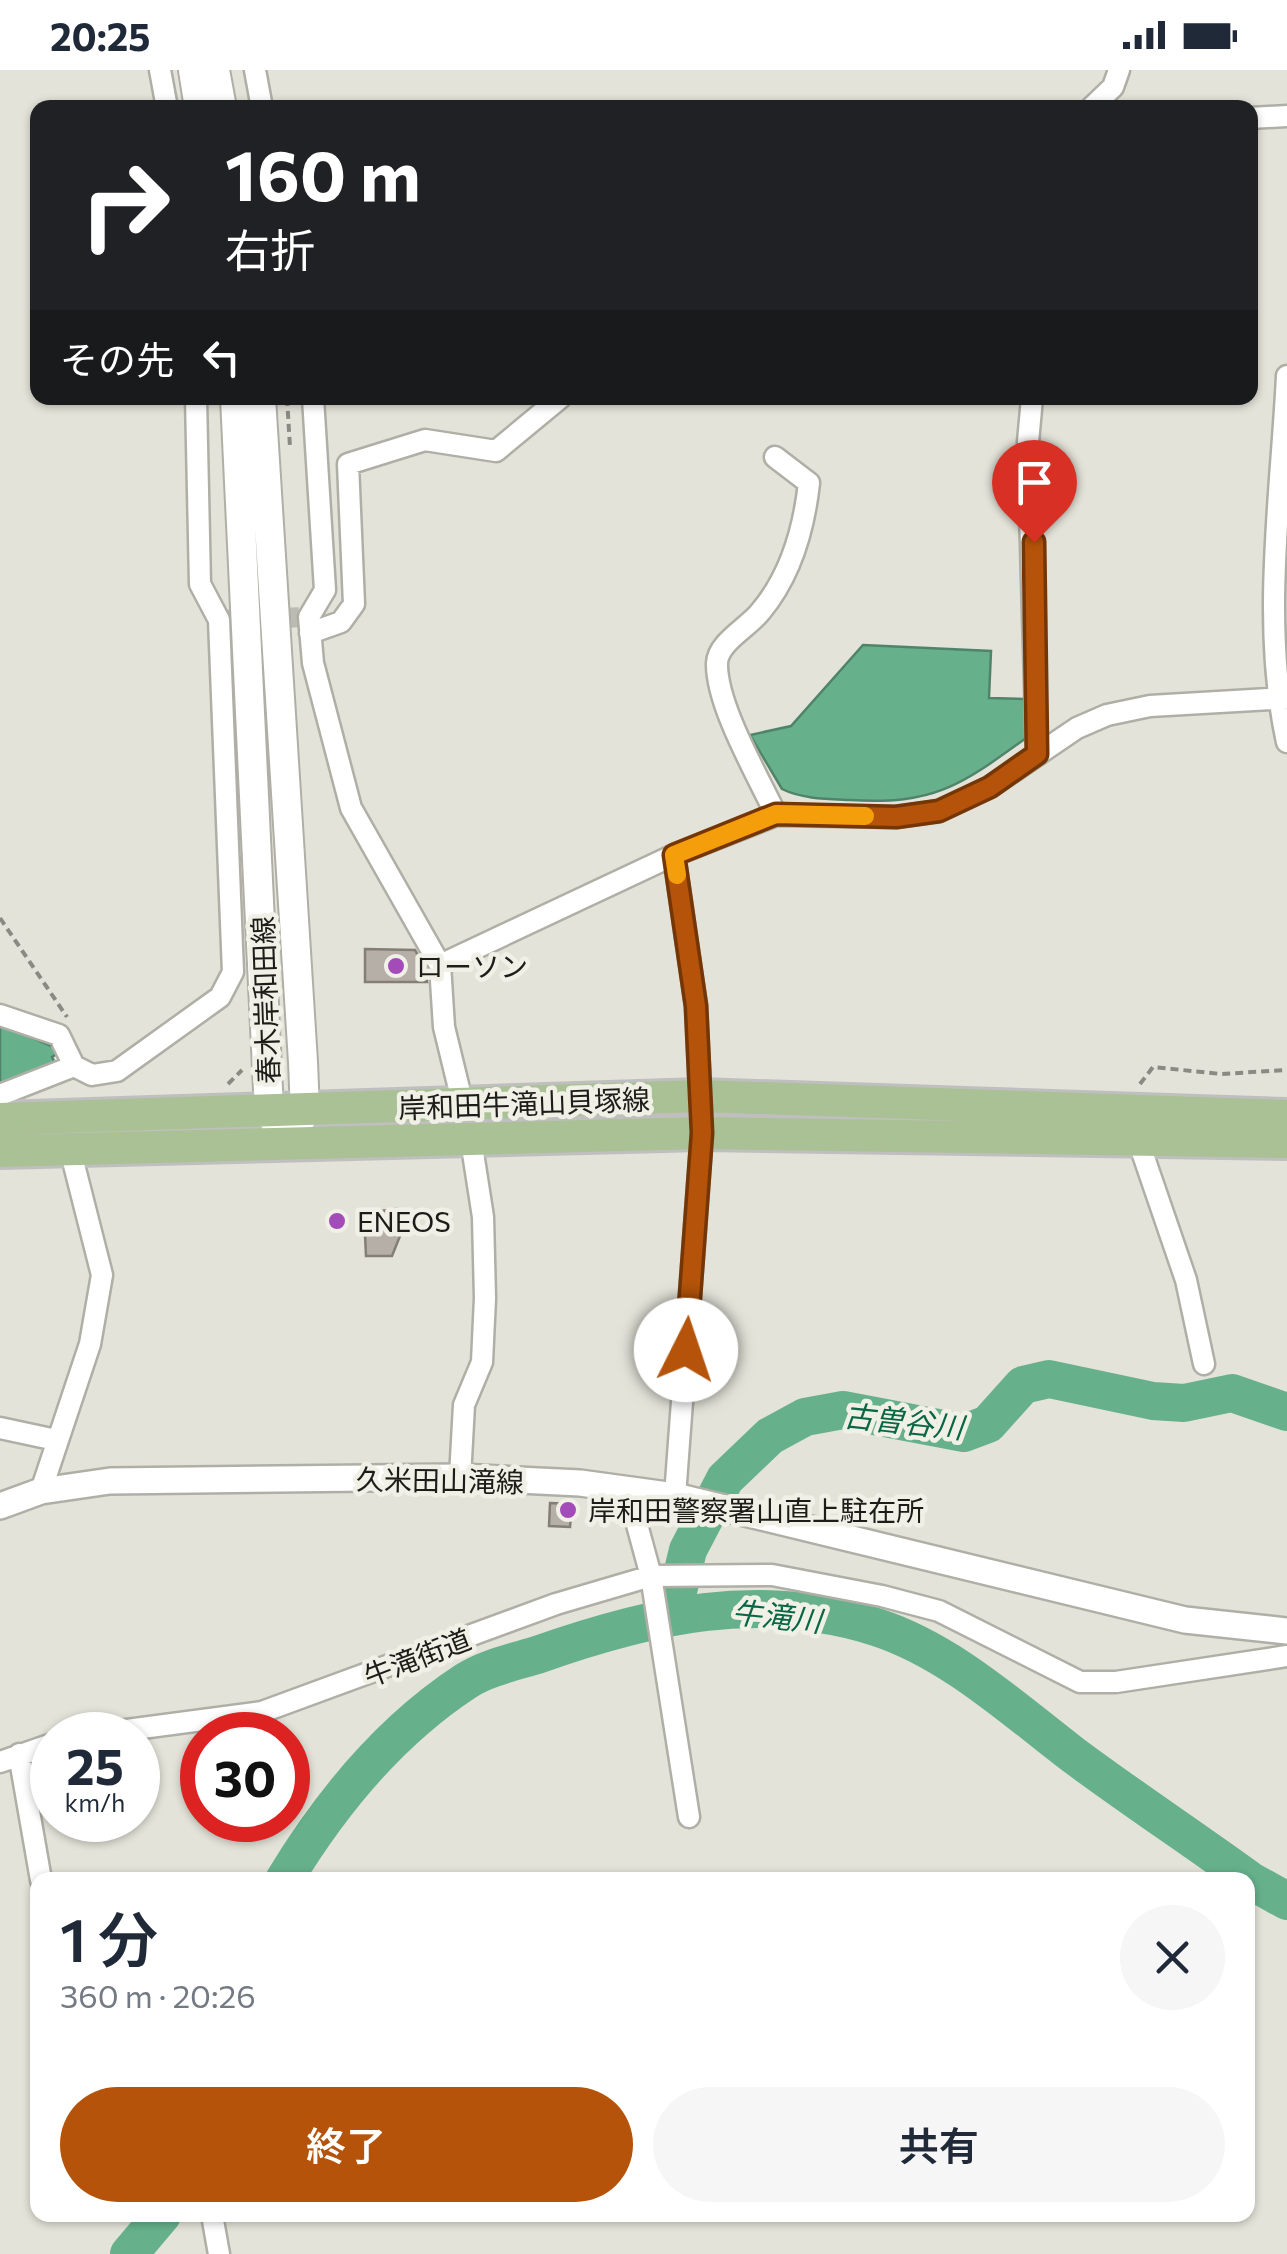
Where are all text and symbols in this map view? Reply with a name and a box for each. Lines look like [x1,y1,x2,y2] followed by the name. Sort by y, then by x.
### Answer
[50,12,150,59] text: 20:25
[225,130,421,215] text: 160 m
[60,140,190,270] icon: right
[225,221,315,276] text: 右折
[194,330,249,385] icon: left
[60,335,174,382] text: その先
[992,440,1077,543] pin
[1007,455,1062,510] icon: arrive
[245,915,285,1085] street label: 春木岸和田線
[416,949,528,983] place label: ローソン
[385,955,407,977] marker: ローソン
[397,1082,651,1124] street label: 岸和田牛滝山貝塚線
[357,1204,451,1238] place label: ENEOS
[326,1210,348,1232] marker: ENEOS
[634,1298,738,1402] position arrow
[842,1395,969,1445] water label: 古曽谷川
[356,1462,524,1498] street label: 久米田山滝線
[588,1493,924,1527] place label: 岸和田警察署山直上駐在所
[557,1499,579,1521] marker: 岸和田警察署山直上駐在所
[730,1592,827,1638] water label: 牛滝川
[359,1621,475,1693] street label: 牛滝街道
[180,1712,310,1842] speed limit sign: 30
[66,1734,124,1795] text: 25
[65,1787,125,1817] text: km/h
[60,1901,158,1974] text: 1 分
[1120,1905,1225,2010] button: close
[60,1975,256,2015] text: 360 m · 20:26
[60,2087,633,2202] button: 終了
[653,2087,1225,2202] button: 共有

